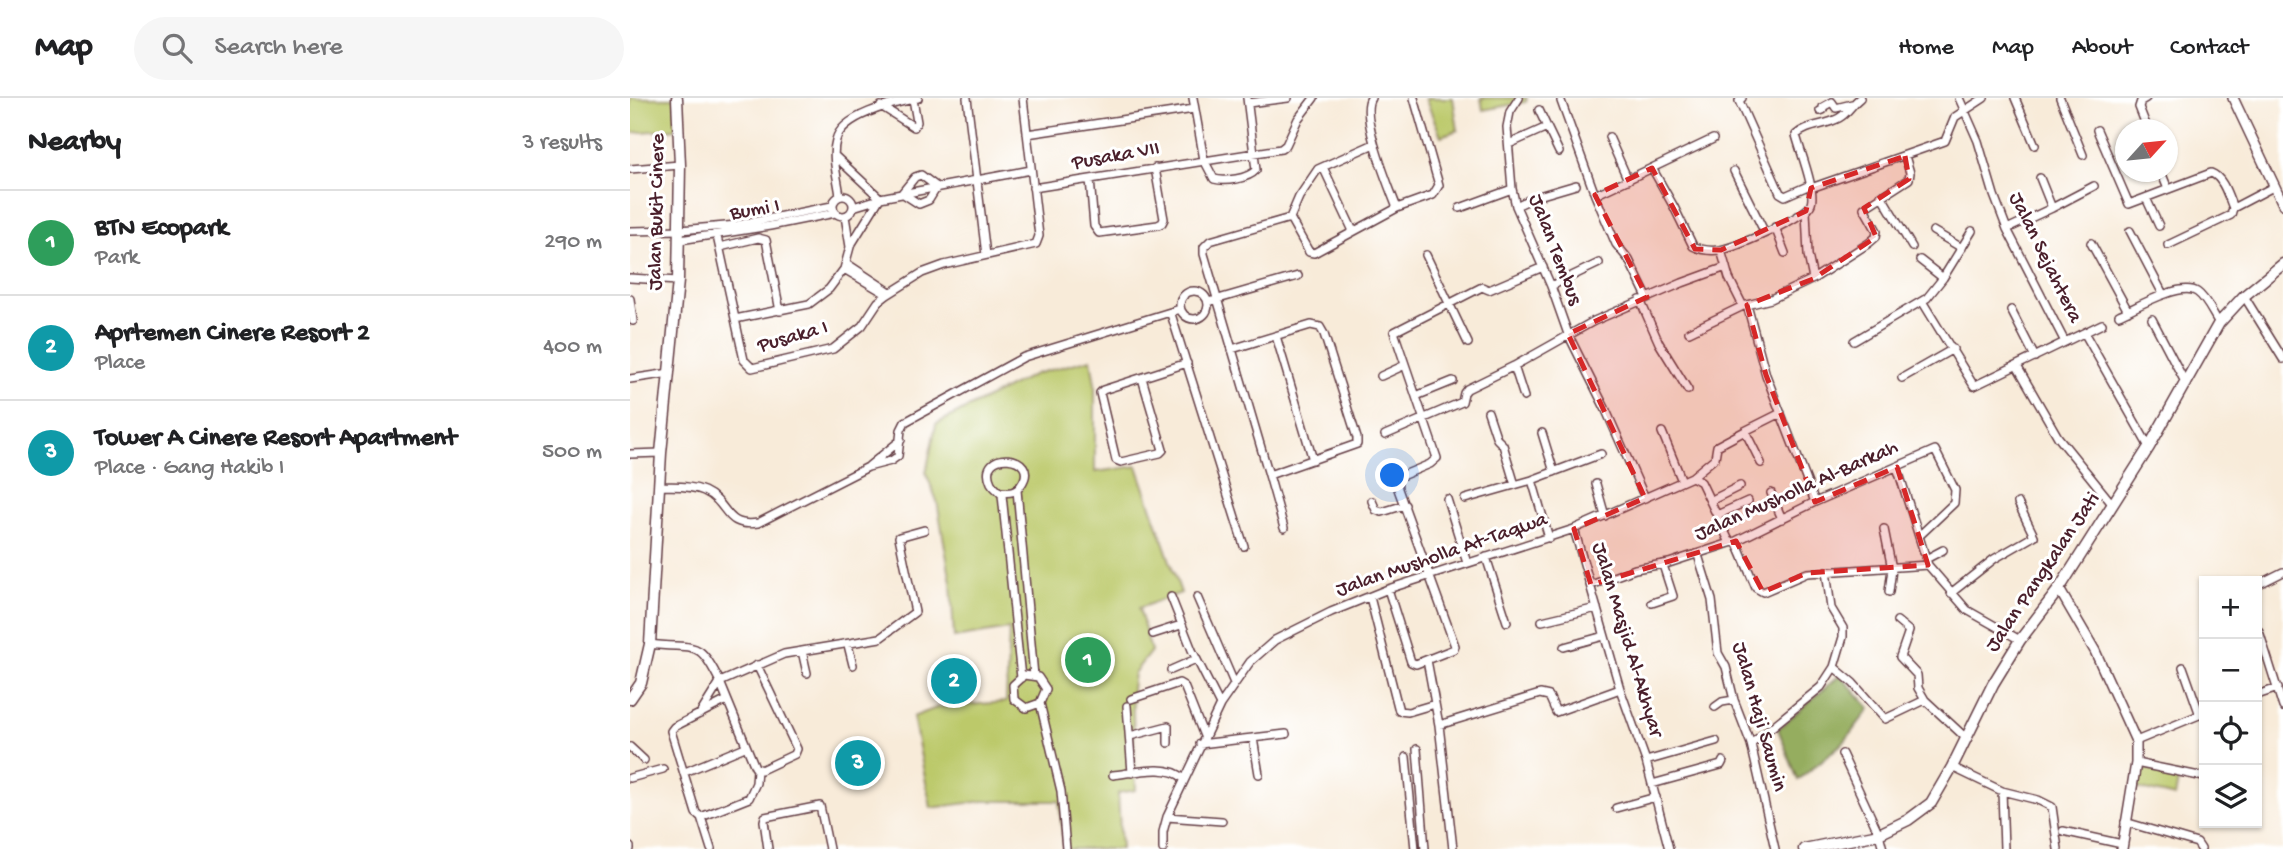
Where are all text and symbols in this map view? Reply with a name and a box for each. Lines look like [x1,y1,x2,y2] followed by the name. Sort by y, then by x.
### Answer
[134,17,624,80] search box
[35,29,92,67] text: Map
[158,29,196,67] icon: search
[214,33,343,64] text: Search here
[1898,34,1954,63] text: Home
[1992,34,2034,63] text: Map
[2072,34,2132,63] text: About
[2170,34,2248,63] text: Contact
[2115,119,2178,182] north arrow
[28,126,121,161] text: Nearby
[522,130,602,157] text: 3 results
[644,132,672,291] street label: Jalan Bukit Cinere
[1069,137,1162,177] street label: Pusaka VII
[2002,189,2087,329] street label: Jalan Sejahtera
[1521,191,1587,310] street label: Jalan Tembus
[727,194,782,228] street label: Bumi I
[95,214,228,245] text: BTN Ecopark
[46,229,56,256] text: 1
[544,229,602,256] text: 290 m
[95,245,139,272] text: Park
[754,316,831,360] street label: Pusaka I
[95,319,370,350] text: Aprtemen Cinere Resort 2
[45,334,57,361] text: 2
[543,334,602,361] text: 400 m
[95,350,145,377] text: Place
[95,424,457,455] text: Tower A Cinere Resort Apartment
[1691,436,1903,548] street label: Jalan Musholla Al-Barkah
[45,439,57,466] text: 3
[542,439,602,466] text: 500 m
[95,455,284,482] text: Place · Gang Hakib I
[1375,458,1409,492] your location
[1981,488,2107,658] street label: Jalan Pangkalan Jati
[1333,508,1552,604] street label: Jalan Musholla At-Taqwa
[1585,540,1668,742] street label: Jalan Masjid Al-Akhyar
[2199,576,2262,828] map controls
[2199,576,2262,639] button: +
[1065,634,1111,686] pin: 1
[2199,639,2262,702] button: −
[1725,640,1791,794] street label: Jalan Haji Saumin
[931,655,977,707] pin: 2
[2199,702,2262,765] button: locate
[835,737,881,789] pin: 3
[2199,765,2262,828] button: layers

